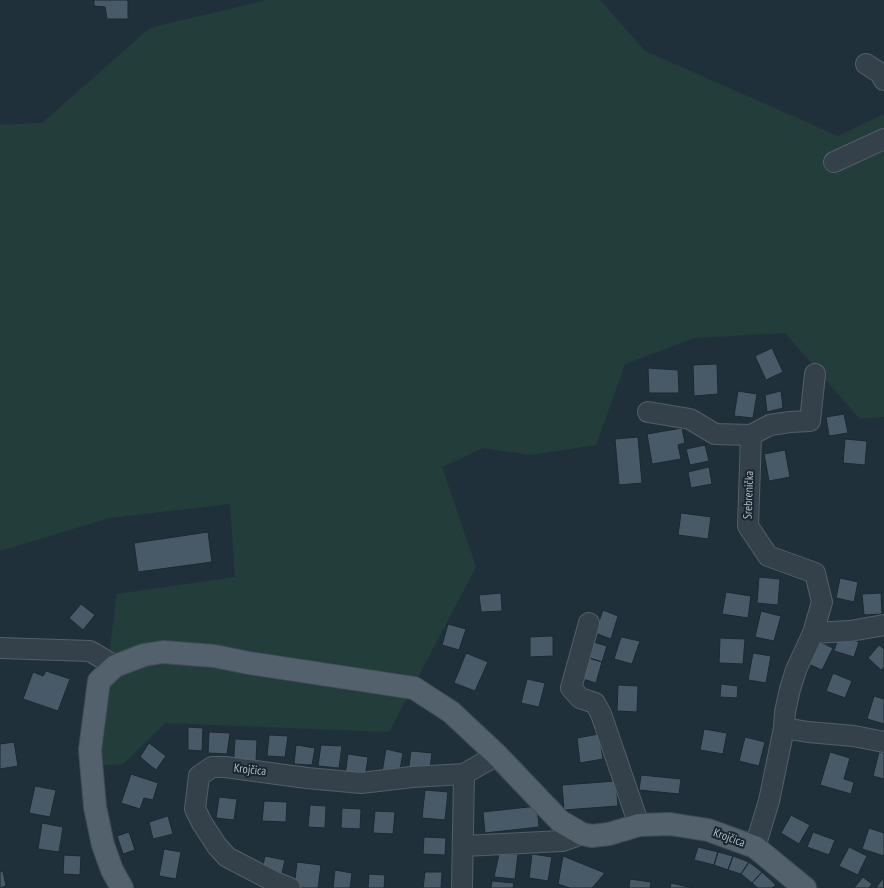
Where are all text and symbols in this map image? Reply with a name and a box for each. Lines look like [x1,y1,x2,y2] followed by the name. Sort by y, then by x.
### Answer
[741,471,757,519] street label: Srebrenička
[233,761,267,779] street label: Krojčica
[711,826,747,850] street label: Krojčica

